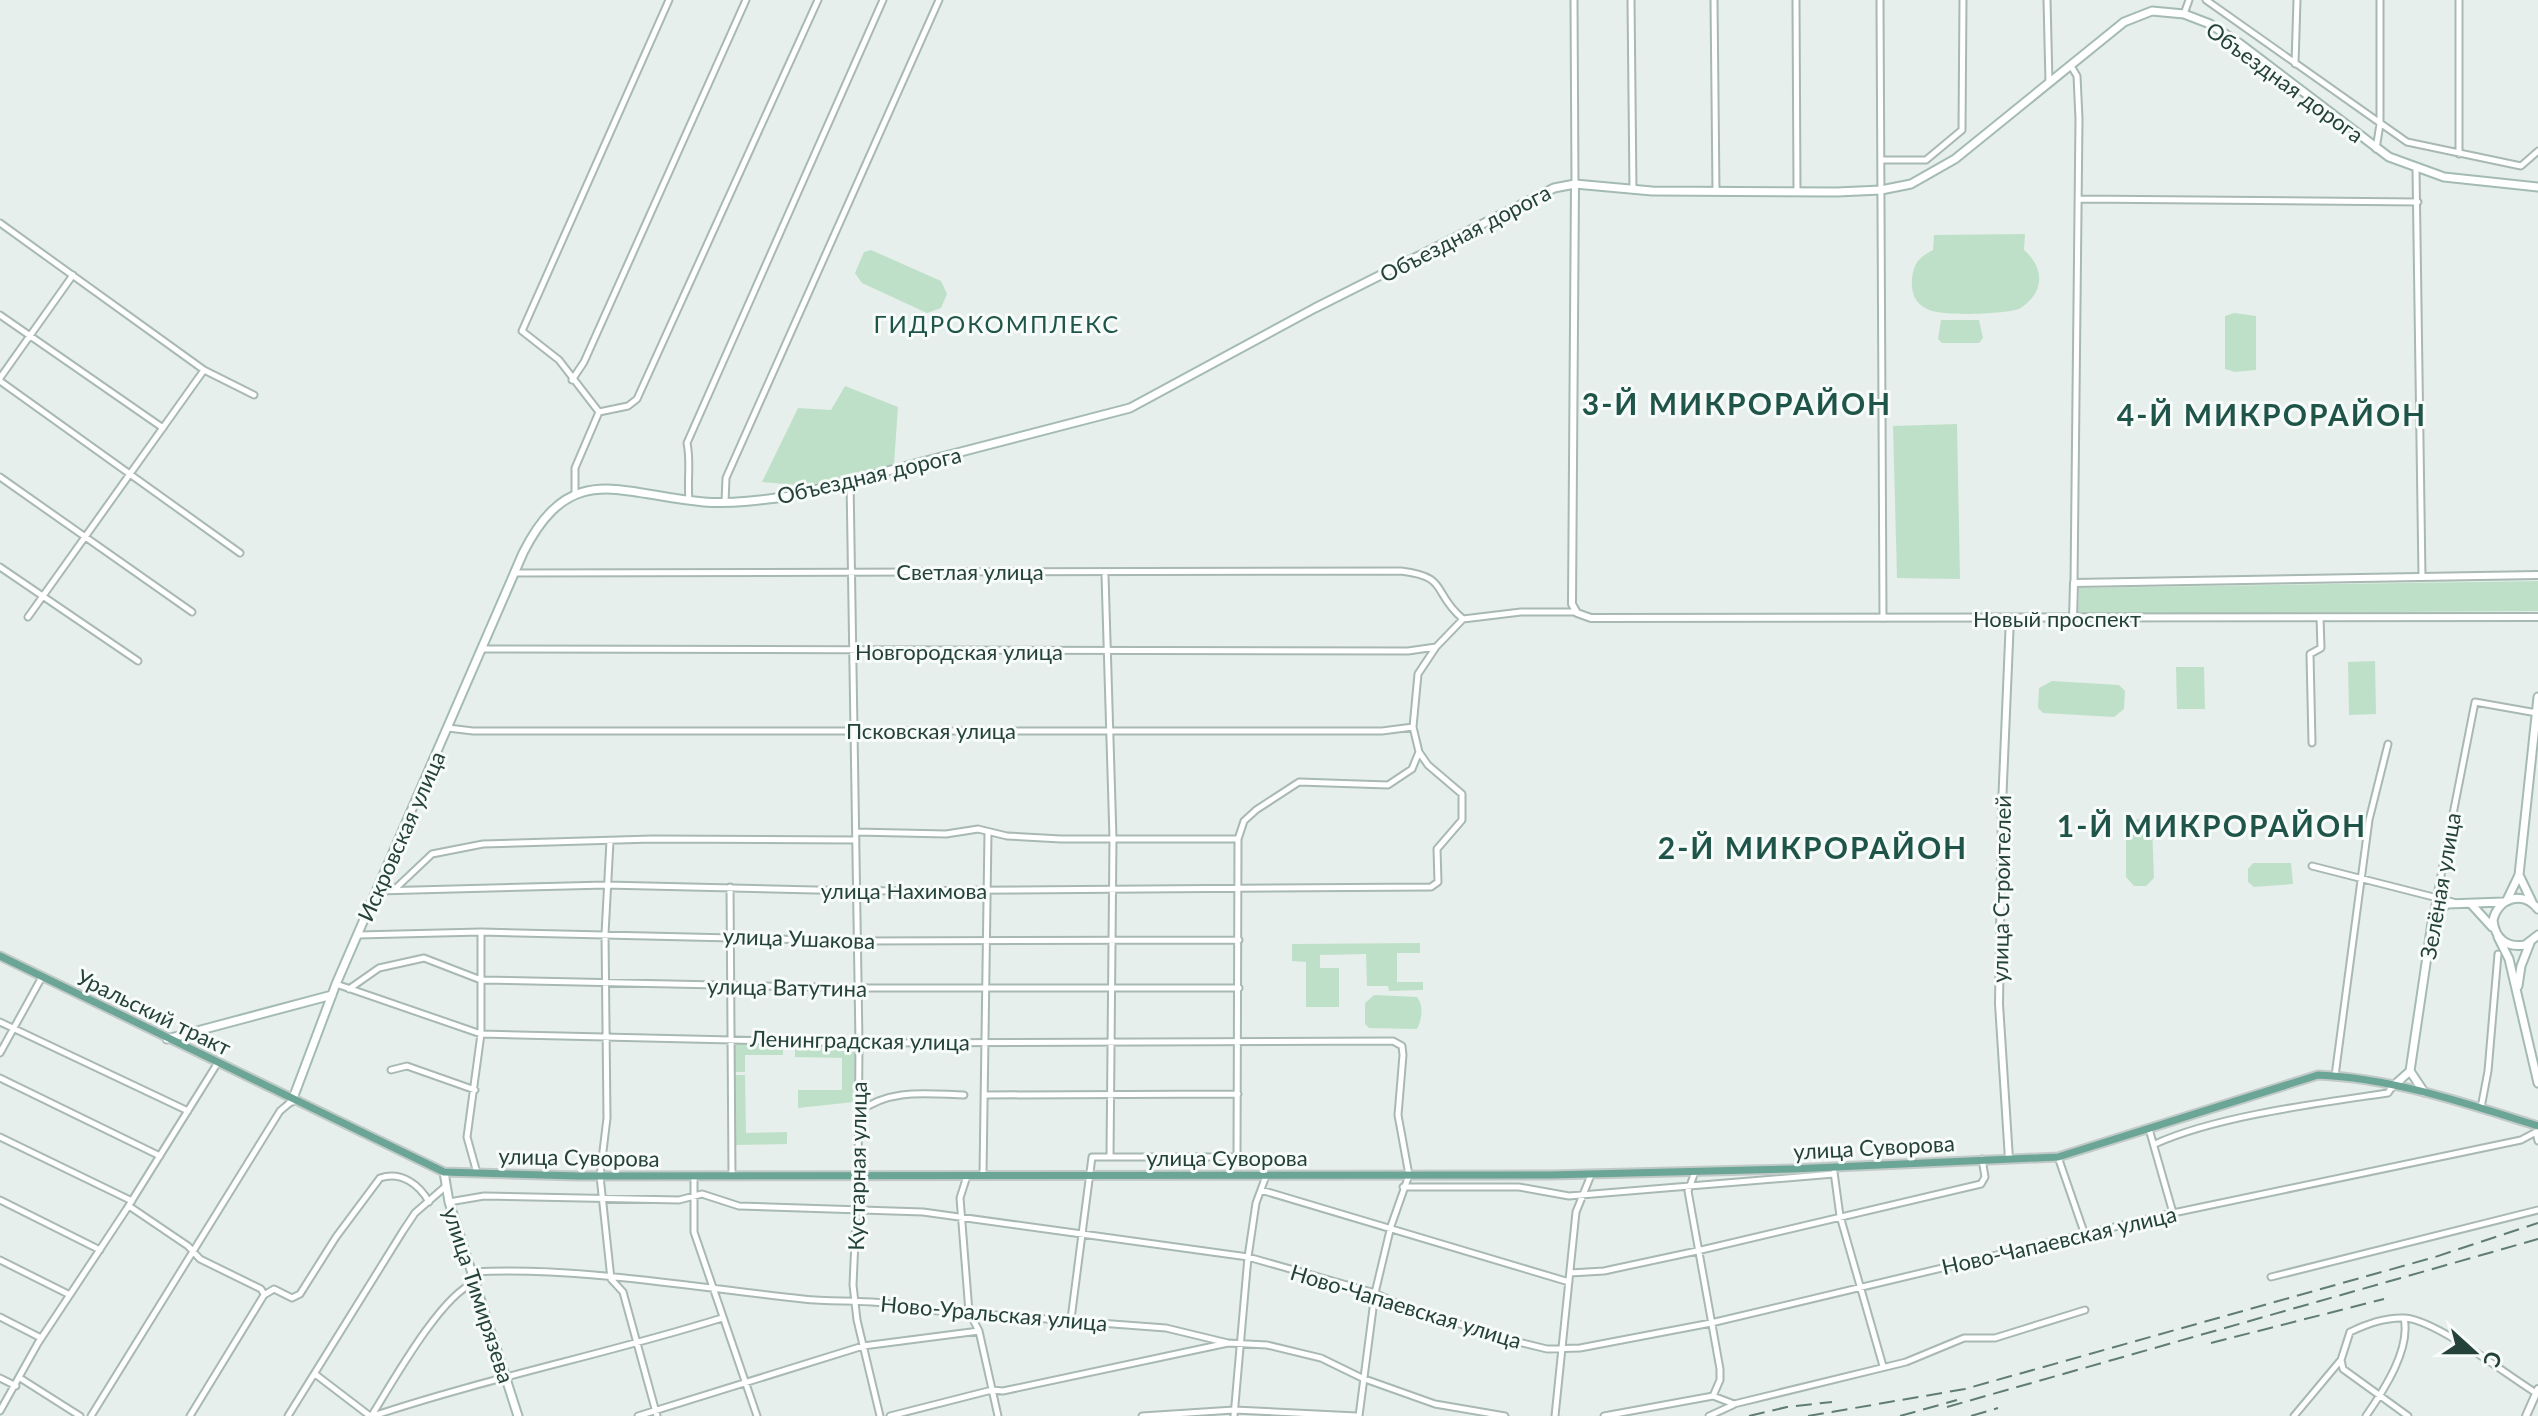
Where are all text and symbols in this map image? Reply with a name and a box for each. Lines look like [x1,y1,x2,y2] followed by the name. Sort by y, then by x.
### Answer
[2201,16,2369,148] street label: Объездная дорога
[1375,178,1555,288] street label: Объездная дорога
[874,309,1120,338] district label: ГИДРОКОМПЛЕКС
[1582,385,1892,421] district label: 3-Й МИКРОРАЙОН
[2117,396,2427,432] district label: 4-Й МИКРОРАЙОН
[774,441,964,509] street label: Объездная дорога
[896,558,1044,585] street label: Светлая улица
[1973,605,2141,632] street label: Новый проспект
[855,638,1063,665] street label: Новгородская улица
[846,717,1016,744] street label: Псковская улица
[351,747,451,925] street label: Искровская улица
[1986,795,2016,983] street label: улица Строителей
[2057,807,2367,843] district label: 1-Й МИКРОРАЙОН
[2414,811,2466,961] street label: Зелёная улица
[1658,829,1968,865] district label: 2-Й МИКРОРАЙОН
[821,877,987,904] street label: улица Нахимова
[722,922,876,954] street label: улица Ушакова
[72,963,236,1061] street label: Уральский тракт
[707,972,867,1002] street label: улица Ватутина
[749,1025,970,1055] street label: Ленинградская улица
[842,1081,872,1251] street label: Кустарная улица
[1793,1129,1955,1165] street label: улица Суворова
[498,1142,660,1172] street label: улица Суворова
[1146,1144,1308,1171] street label: улица Суворова
[1939,1200,2179,1280] street label: Ново-Чапаевская улица
[438,1204,520,1386] street label: улица Тимирязева
[1287,1258,1525,1354] street label: Ново-Чапаевская улица
[879,1290,1109,1336] street label: Ново-Уральская улица
[2434,1312,2514,1392] north arrow
[2478,1348,2508,1371] text: С

